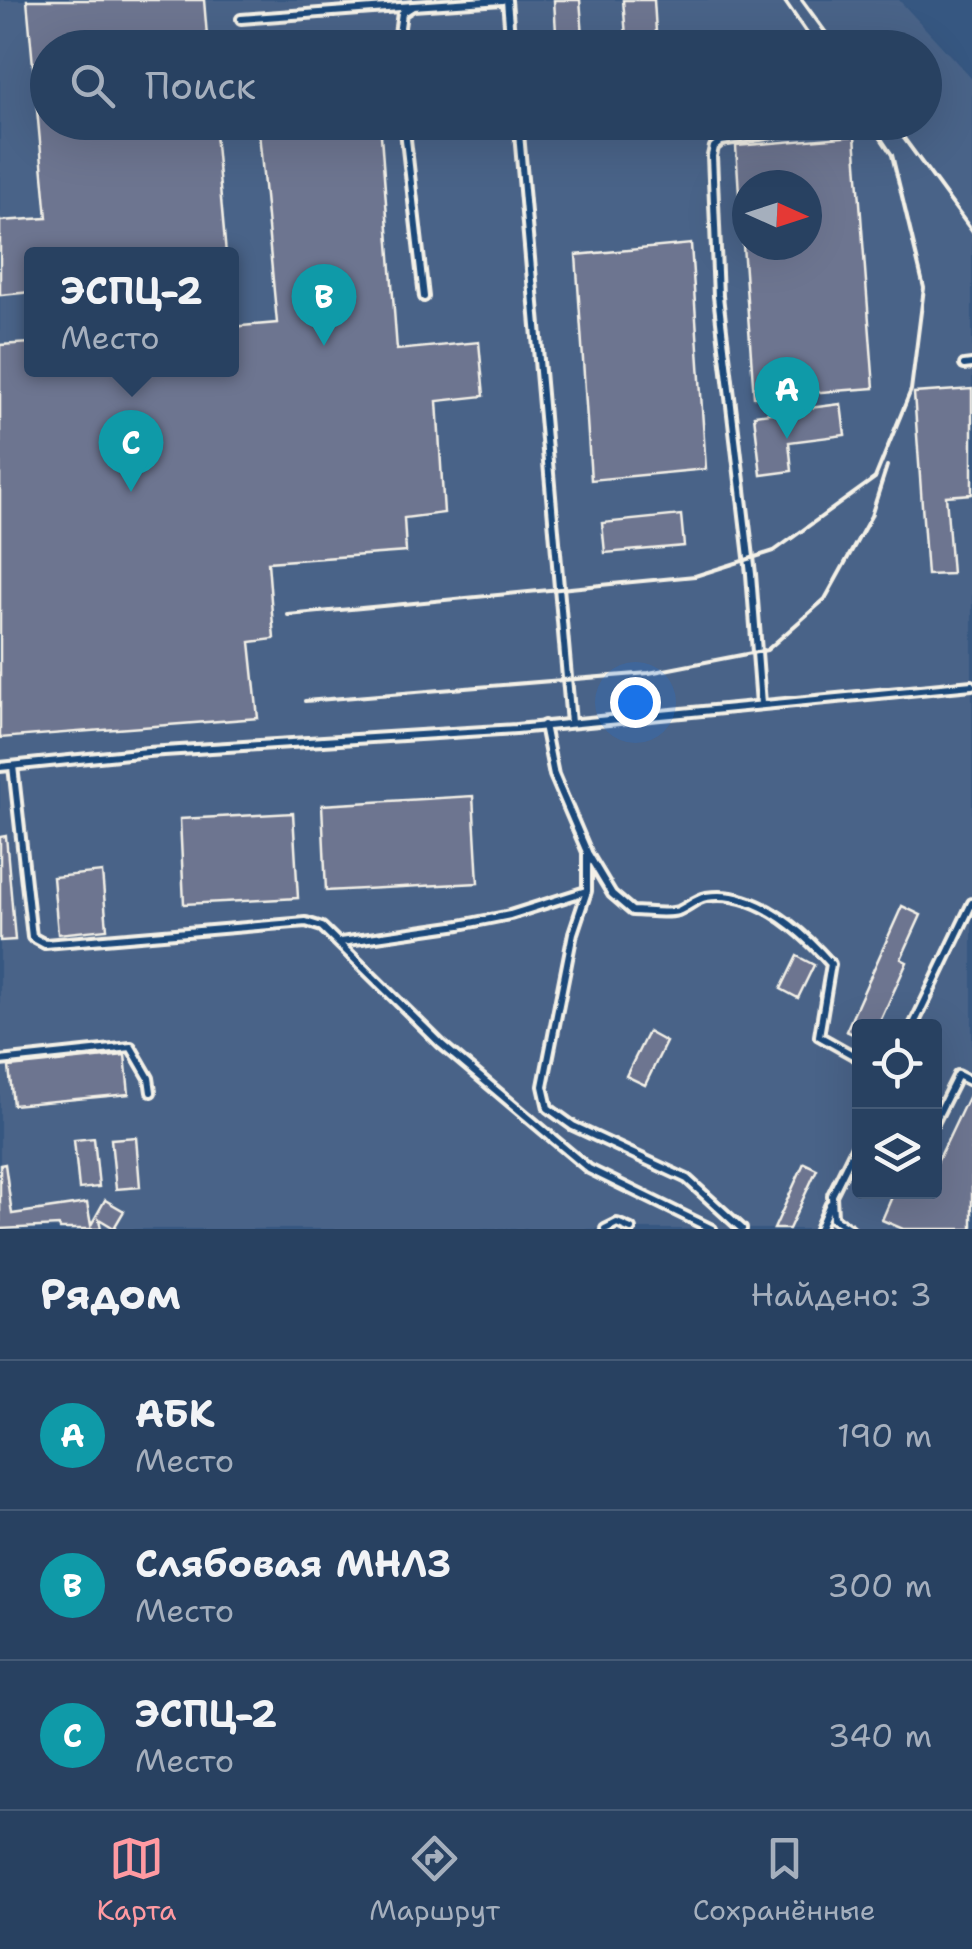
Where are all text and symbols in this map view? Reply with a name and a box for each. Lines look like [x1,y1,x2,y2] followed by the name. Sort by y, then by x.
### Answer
[30,30,942,140] search box
[65,58,120,113] icon: search
[145,60,256,111] text: Поиск
[732,170,822,260] north arrow
[24,247,239,377] popup
[292,264,356,346] pin: B
[60,265,203,316] text: ЭСПЦ-2
[60,316,160,359] text: Место
[754,356,820,439] pin: A
[98,410,164,492] pin: C
[610,677,661,728] your location
[852,1019,942,1199] map controls
[852,1019,942,1109] button: locate
[852,1109,942,1199] button: layers
[40,1266,181,1322] text: Рядом
[751,1273,932,1316] text: Найдено: 3
[135,1388,215,1439] text: АБК
[60,1414,85,1457] text: A
[837,1414,932,1457] text: 190 m
[135,1439,234,1482] text: Место
[135,1538,451,1589] text: Слябовая МНЛЗ
[63,1564,82,1607] text: B
[827,1564,932,1607] text: 300 m
[135,1589,234,1632] text: Место
[135,1688,277,1739] text: ЭСПЦ-2
[63,1714,82,1757] text: C
[828,1714,932,1757] text: 340 m
[135,1739,234,1782] text: Место
[96,1831,177,1929] tab: Карта
[369,1831,500,1929] tab: Маршрут
[693,1831,876,1929] tab: Сохранённые

